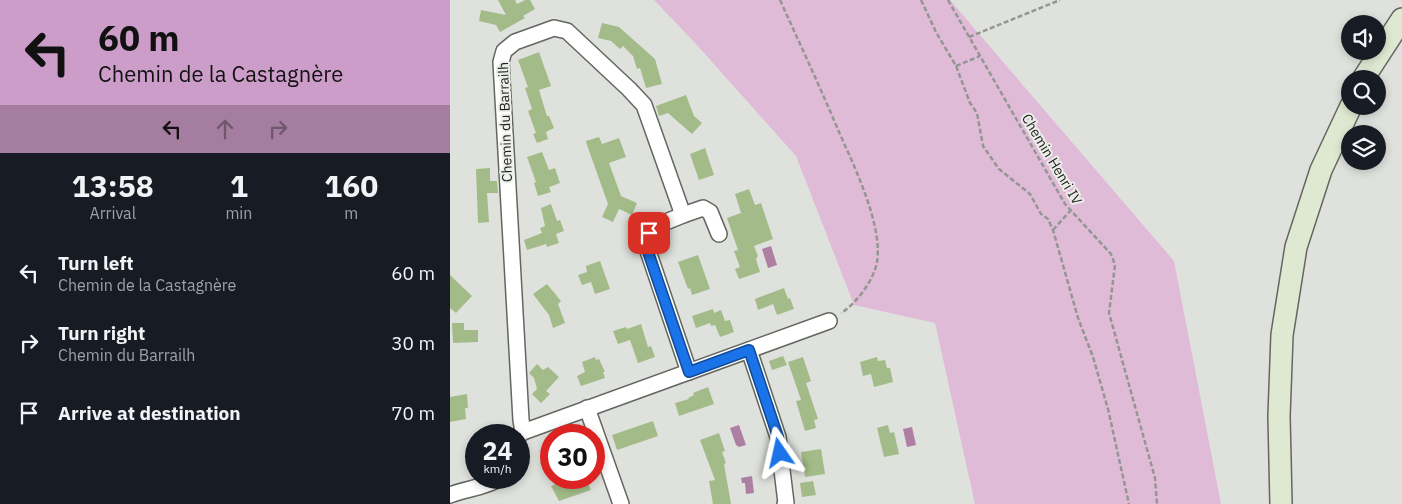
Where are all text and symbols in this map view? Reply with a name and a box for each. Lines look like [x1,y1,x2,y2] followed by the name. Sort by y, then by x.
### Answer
[98,15,180,61] text: 60 m
[1341,15,1386,170] map controls
[1341,15,1386,60] button: sound
[15,20,80,85] icon: left
[98,59,343,88] text: Chemin de la Castagnère
[494,62,516,182] street label: Chemin du Barrailh
[1341,70,1386,115] button: search
[1018,110,1086,208] street label: Chemin Henri IV
[158,115,186,143] icon: left
[211,115,239,143] icon: ahead
[264,115,292,143] icon: right
[1341,125,1386,170] button: layers
[72,166,154,205] text: 13:58
[230,166,248,205] text: 1
[324,166,378,205] text: 160
[89,203,136,223] text: Arrival
[225,203,252,223] text: min
[344,203,358,223] text: m
[628,212,670,254] pin
[635,219,663,247] icon: arrive
[58,251,134,275] text: Turn left
[15,259,43,287] icon: left
[391,261,435,285] text: 60 m
[58,275,236,295] text: Chemin de la Castagnère
[58,321,145,345] text: Turn right
[15,329,43,357] icon: right
[391,331,435,355] text: 30 m
[58,345,195,365] text: Chemin du Barrailh
[15,399,43,427] icon: arrive
[58,401,241,425] text: Arrive at destination
[391,401,435,425] text: 70 m
[540,424,605,489] speed limit sign: 30
[753,426,805,478] position arrow
[482,434,513,467] text: 24
[483,461,512,476] text: km/h

